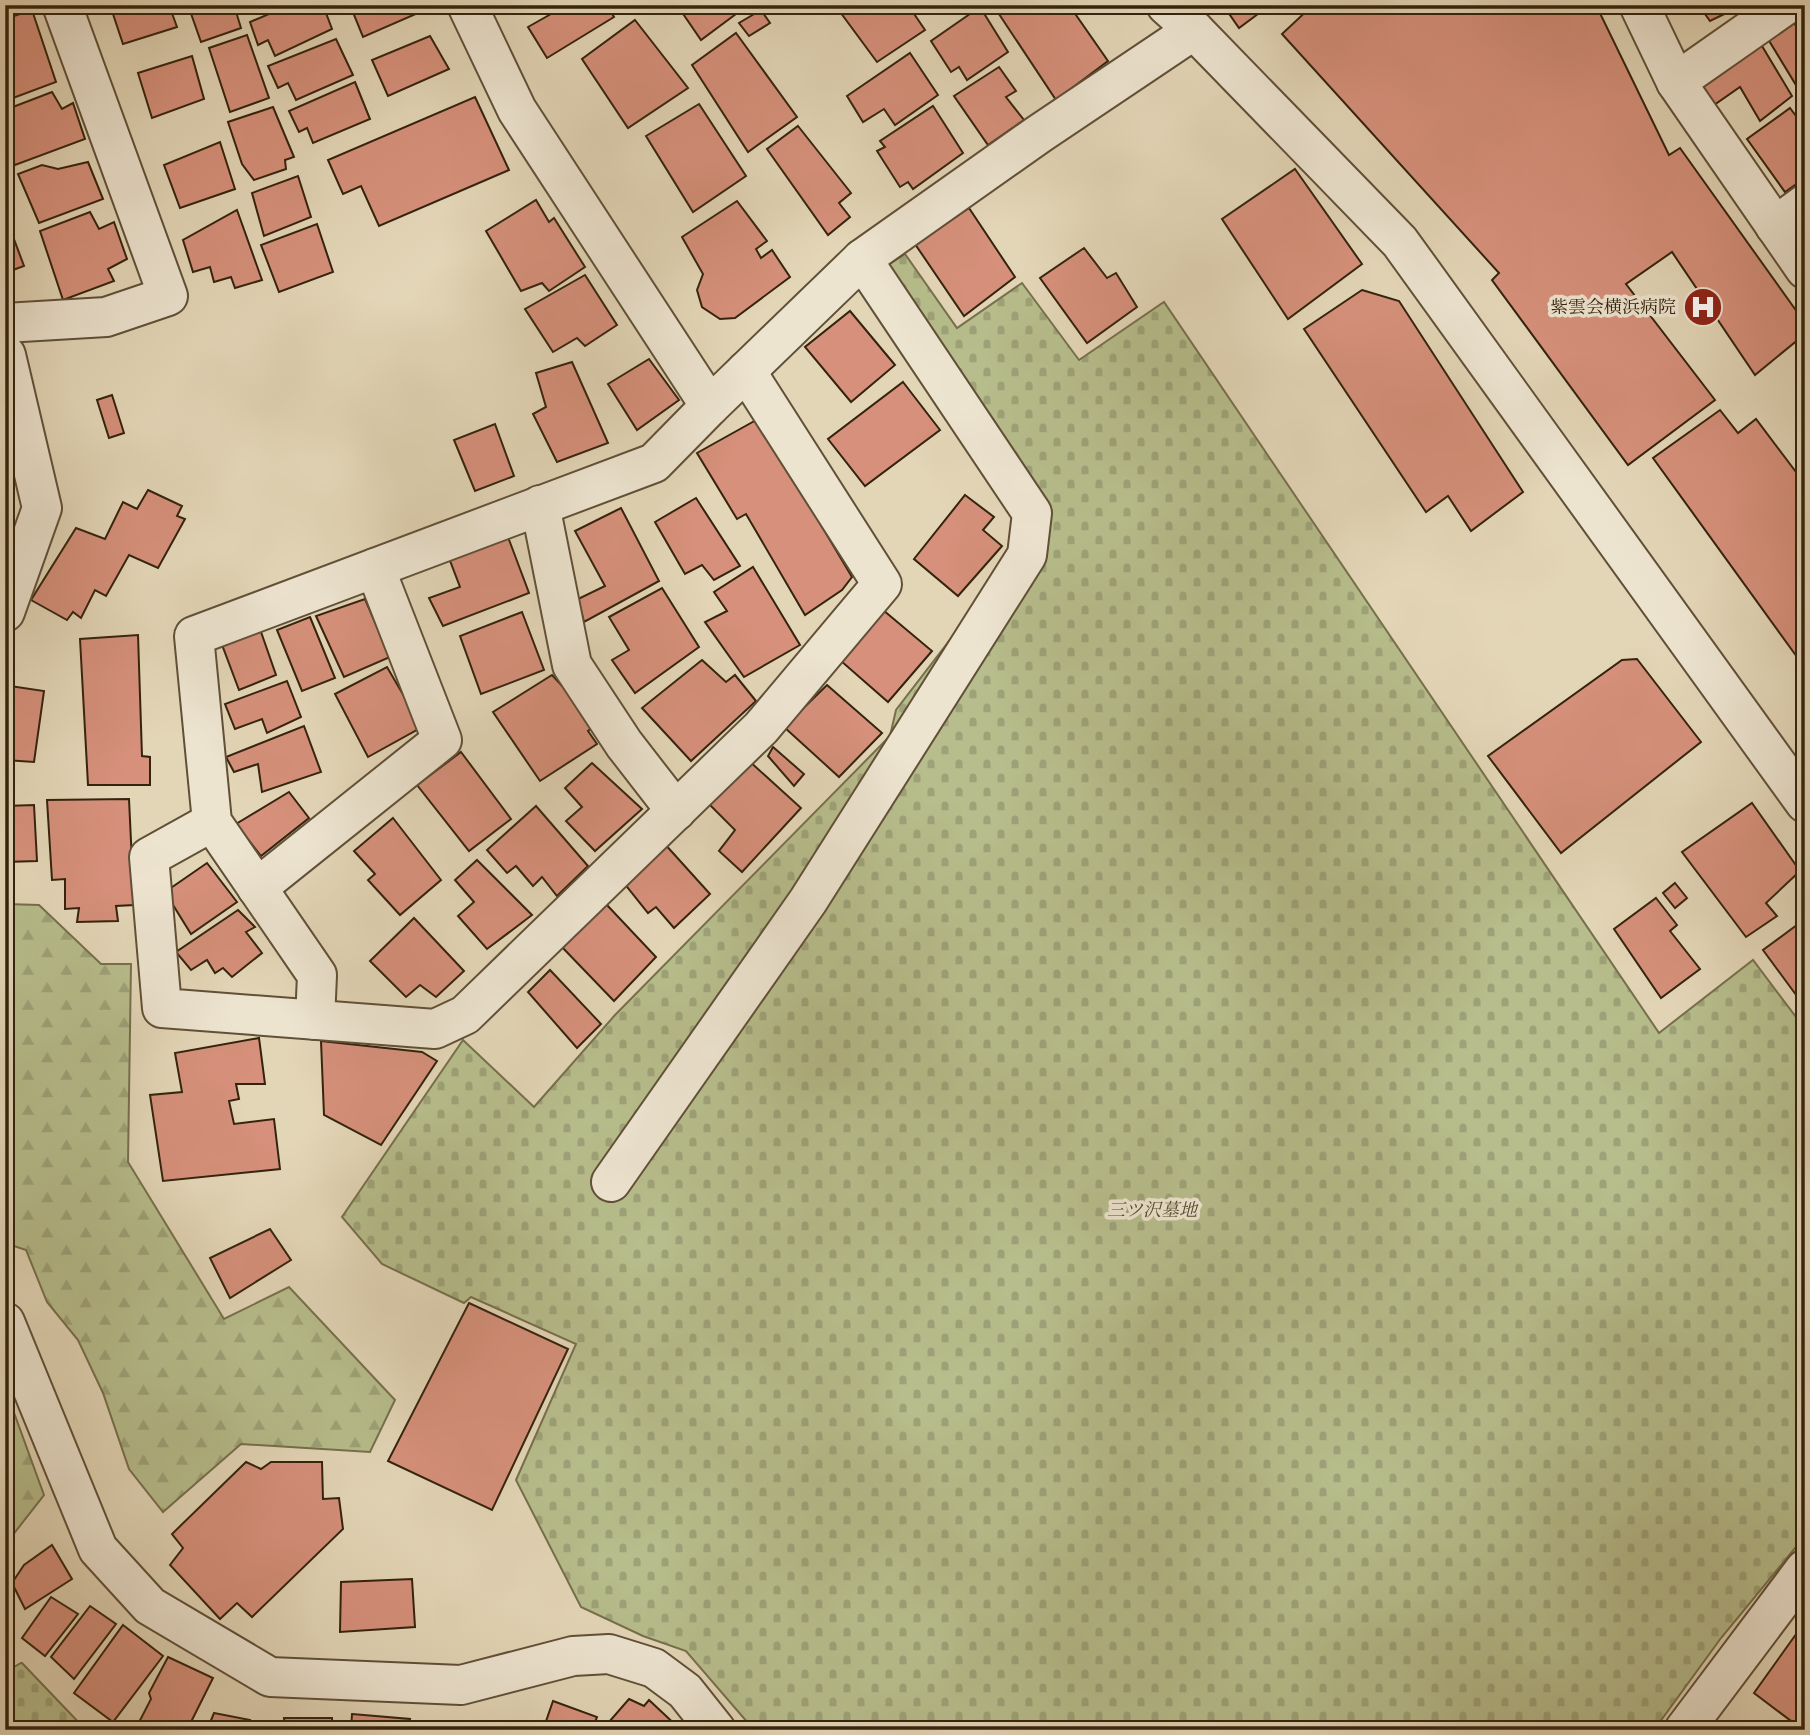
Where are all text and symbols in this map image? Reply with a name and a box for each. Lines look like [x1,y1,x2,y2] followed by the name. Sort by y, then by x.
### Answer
[1682,286,1724,328] hospital icon: 紫雲会横浜病院
[1550,296,1676,318] place label: 紫雲会横浜病院
[1107,1199,1199,1221] park label: 三ツ沢墓地

